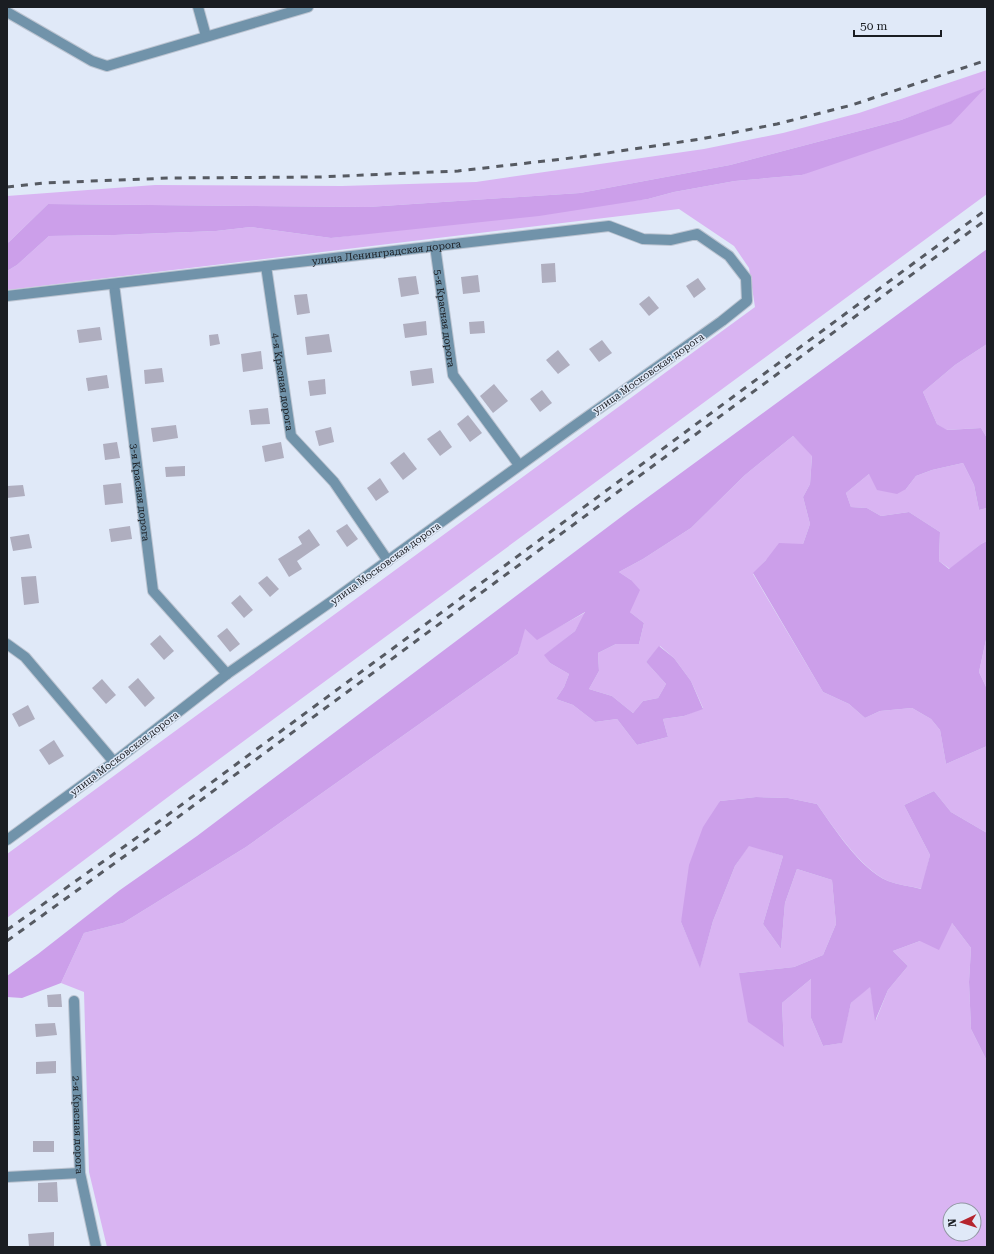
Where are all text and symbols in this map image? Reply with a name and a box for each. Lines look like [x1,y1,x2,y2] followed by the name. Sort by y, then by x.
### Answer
[854,12,941,38] scale bar
[860,19,887,33] text: 50 m
[311,238,462,267] street label: улица Ленинградская дорога
[432,269,457,368] street label: 5-я Красная дорога
[591,330,706,416] street label: улица Московская дорога
[270,332,295,432] street label: 4-я Красная дорога
[128,443,152,543] street label: 3-я Красная дорога
[328,520,443,607] street label: улица Московская дорога
[68,709,181,798] street label: улица Московская дорога
[71,1076,85,1175] street label: 2-я Красная дорога
[942,1202,982,1242] north arrow
[946,1217,959,1227] text: N

